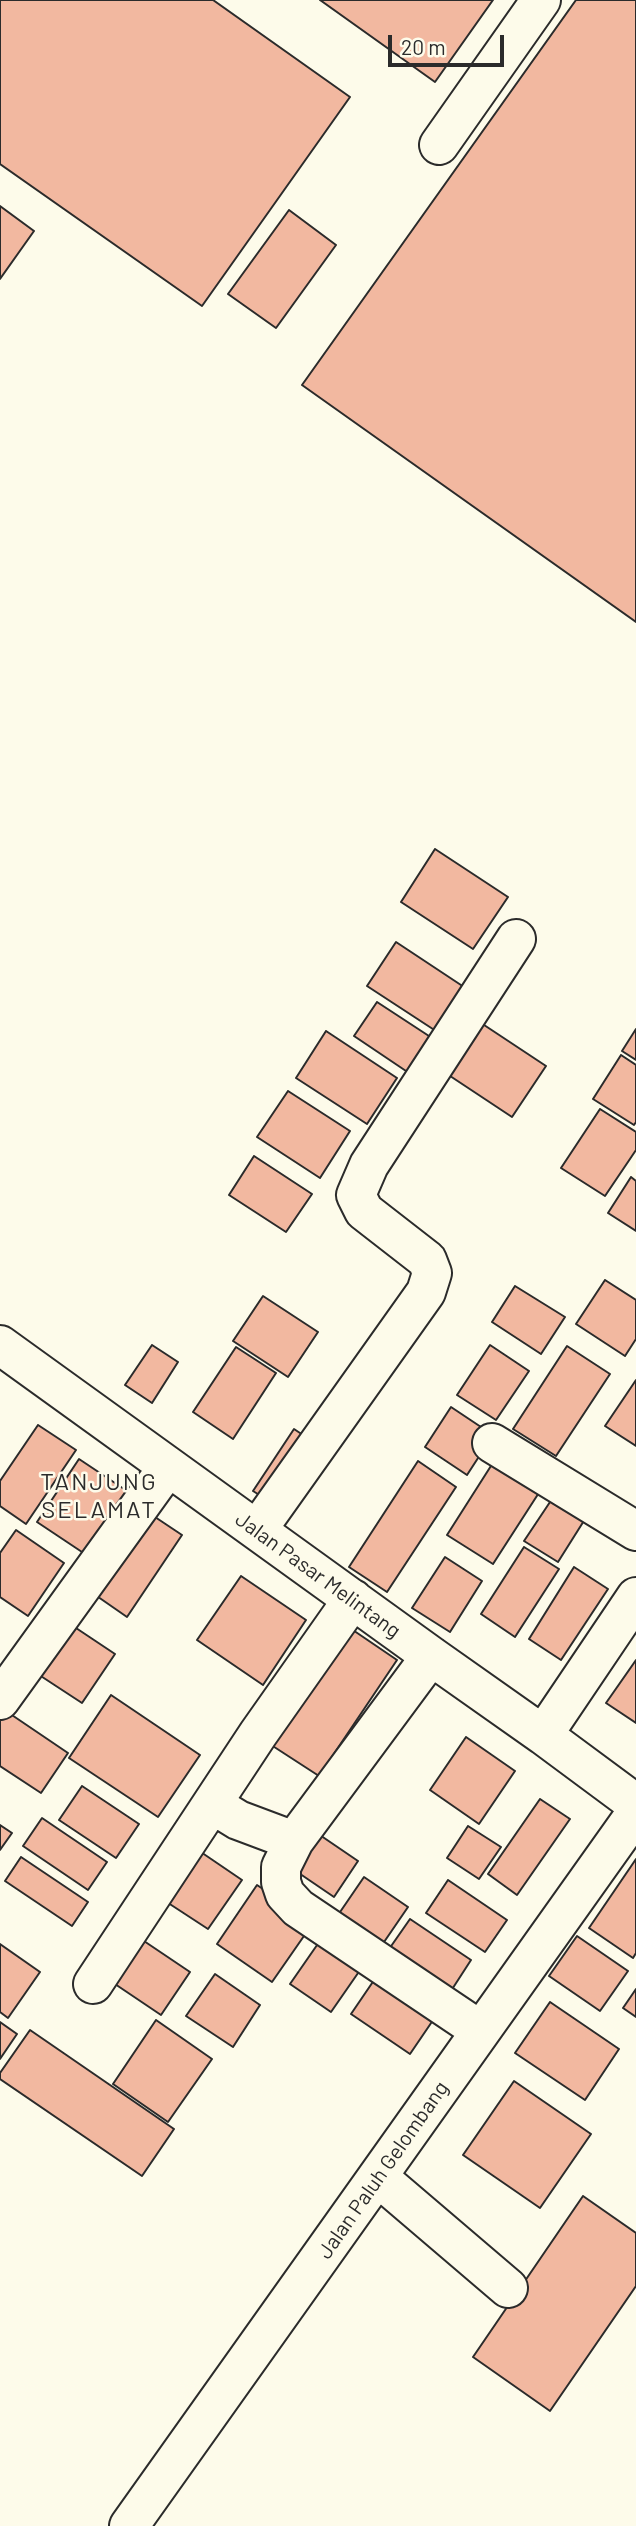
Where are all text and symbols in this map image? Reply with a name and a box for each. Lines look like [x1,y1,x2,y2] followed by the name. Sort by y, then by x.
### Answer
[391,21,506,65] scale bar
[401,34,446,59] text: 20 m
[41,1468,157,1524] district label: TANJUNG SELAMAT
[230,1507,406,1643] street label: Jalan Pasar Melintang
[312,2076,454,2264] street label: Jalan Paluh Gelombang

